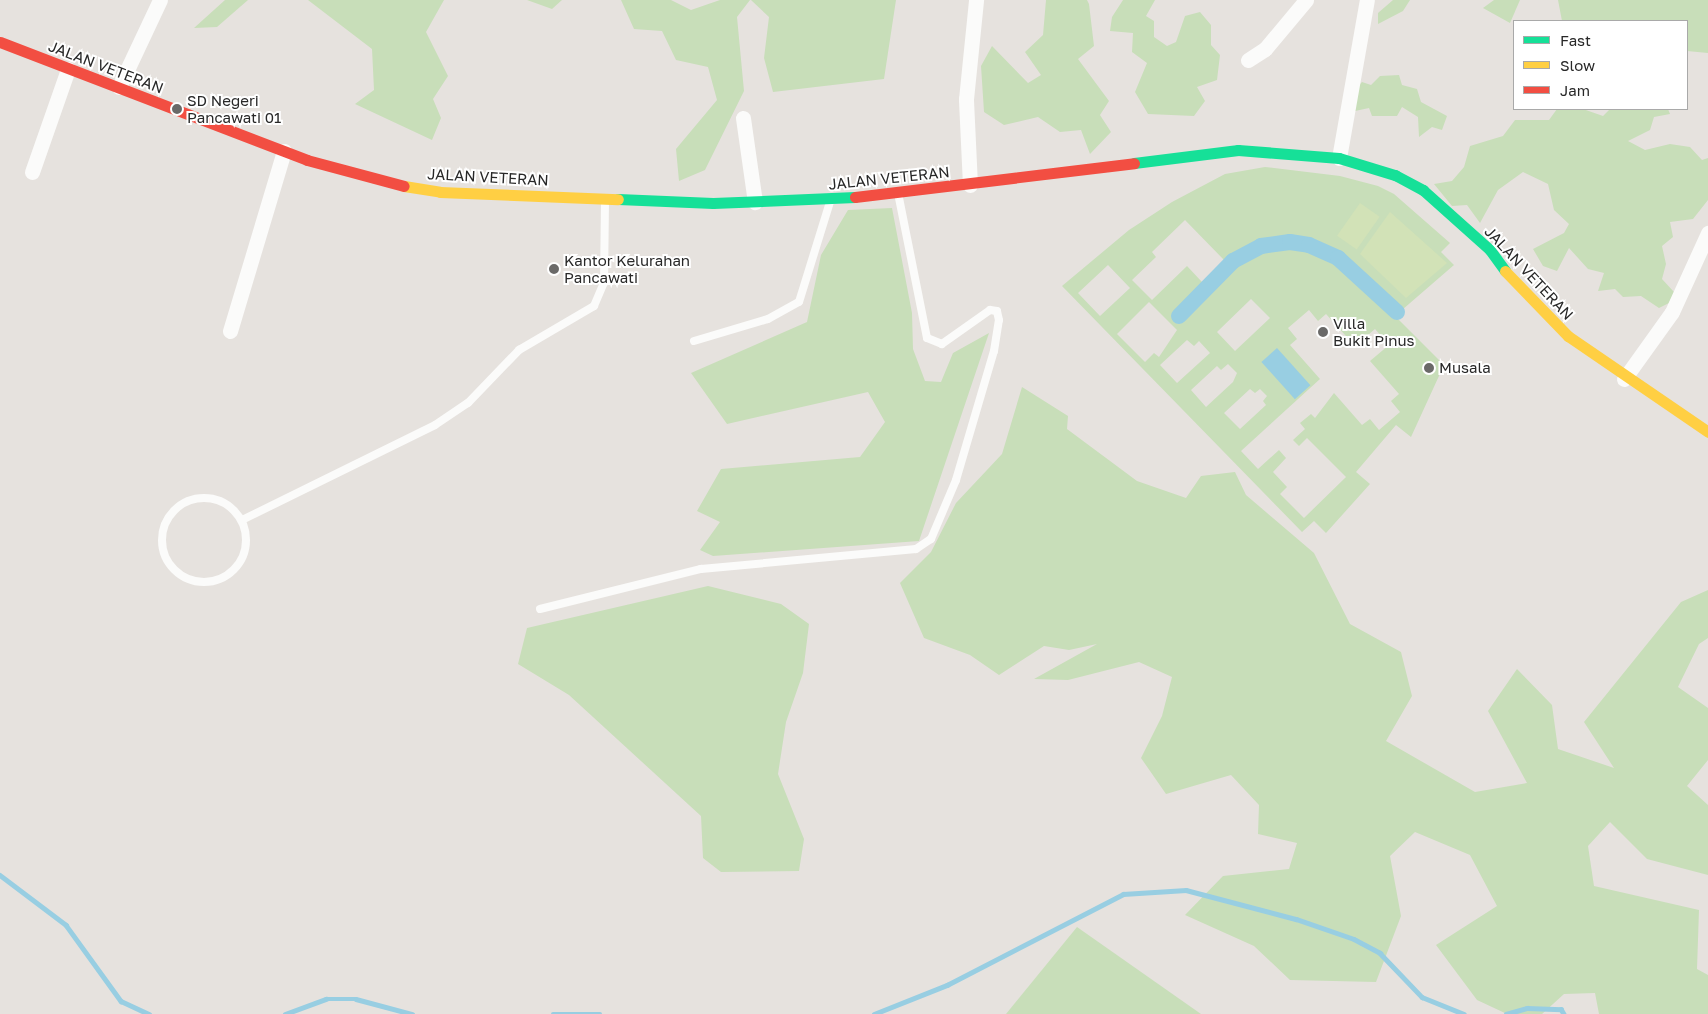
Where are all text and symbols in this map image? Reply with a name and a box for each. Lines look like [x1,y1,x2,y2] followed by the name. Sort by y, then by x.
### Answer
[1513,20,1688,110] legend
[1560,31,1591,49] text: Fast
[46,37,166,97] street label: JALAN VETERAN
[1560,56,1595,74] text: Slow
[1560,81,1590,99] text: Jam
[187,91,281,126] place label: SD Negeri Pancawati 01
[171,103,183,115] marker: SD Negeri Pancawati 01
[828,163,950,193] street label: JALAN VETERAN
[427,165,549,189] street label: JALAN VETERAN
[1481,222,1577,324] street label: JALAN VETERAN
[564,251,690,286] place label: Kantor Kelurahan Pancawati
[548,263,560,275] marker: Kantor Kelurahan Pancawati
[1333,314,1414,349] place label: Villa Bukit Pinus
[1317,326,1329,338] marker: Villa Bukit Pinus
[1439,359,1491,377] place label: Musala
[1423,362,1435,374] marker: Musala

